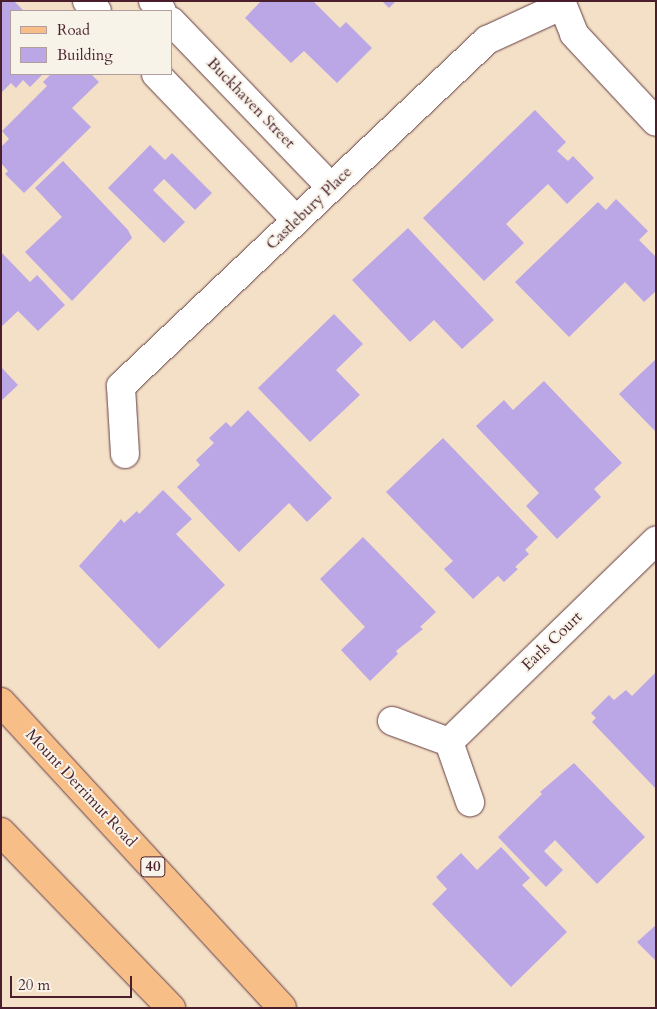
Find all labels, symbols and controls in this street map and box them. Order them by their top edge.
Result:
legend [10,10,172,75]
text: Road [57,20,90,40]
text: Building [57,45,113,65]
street label: Buckhaven Street [203,54,299,152]
street label: Castlebury Place [262,162,356,254]
street label: Earls Court [518,607,586,675]
street label: Mount Derrimut Road [21,725,141,851]
road number: 40 [139,854,167,880]
scale bar [12,966,135,998]
text: 20 m [18,975,50,995]

